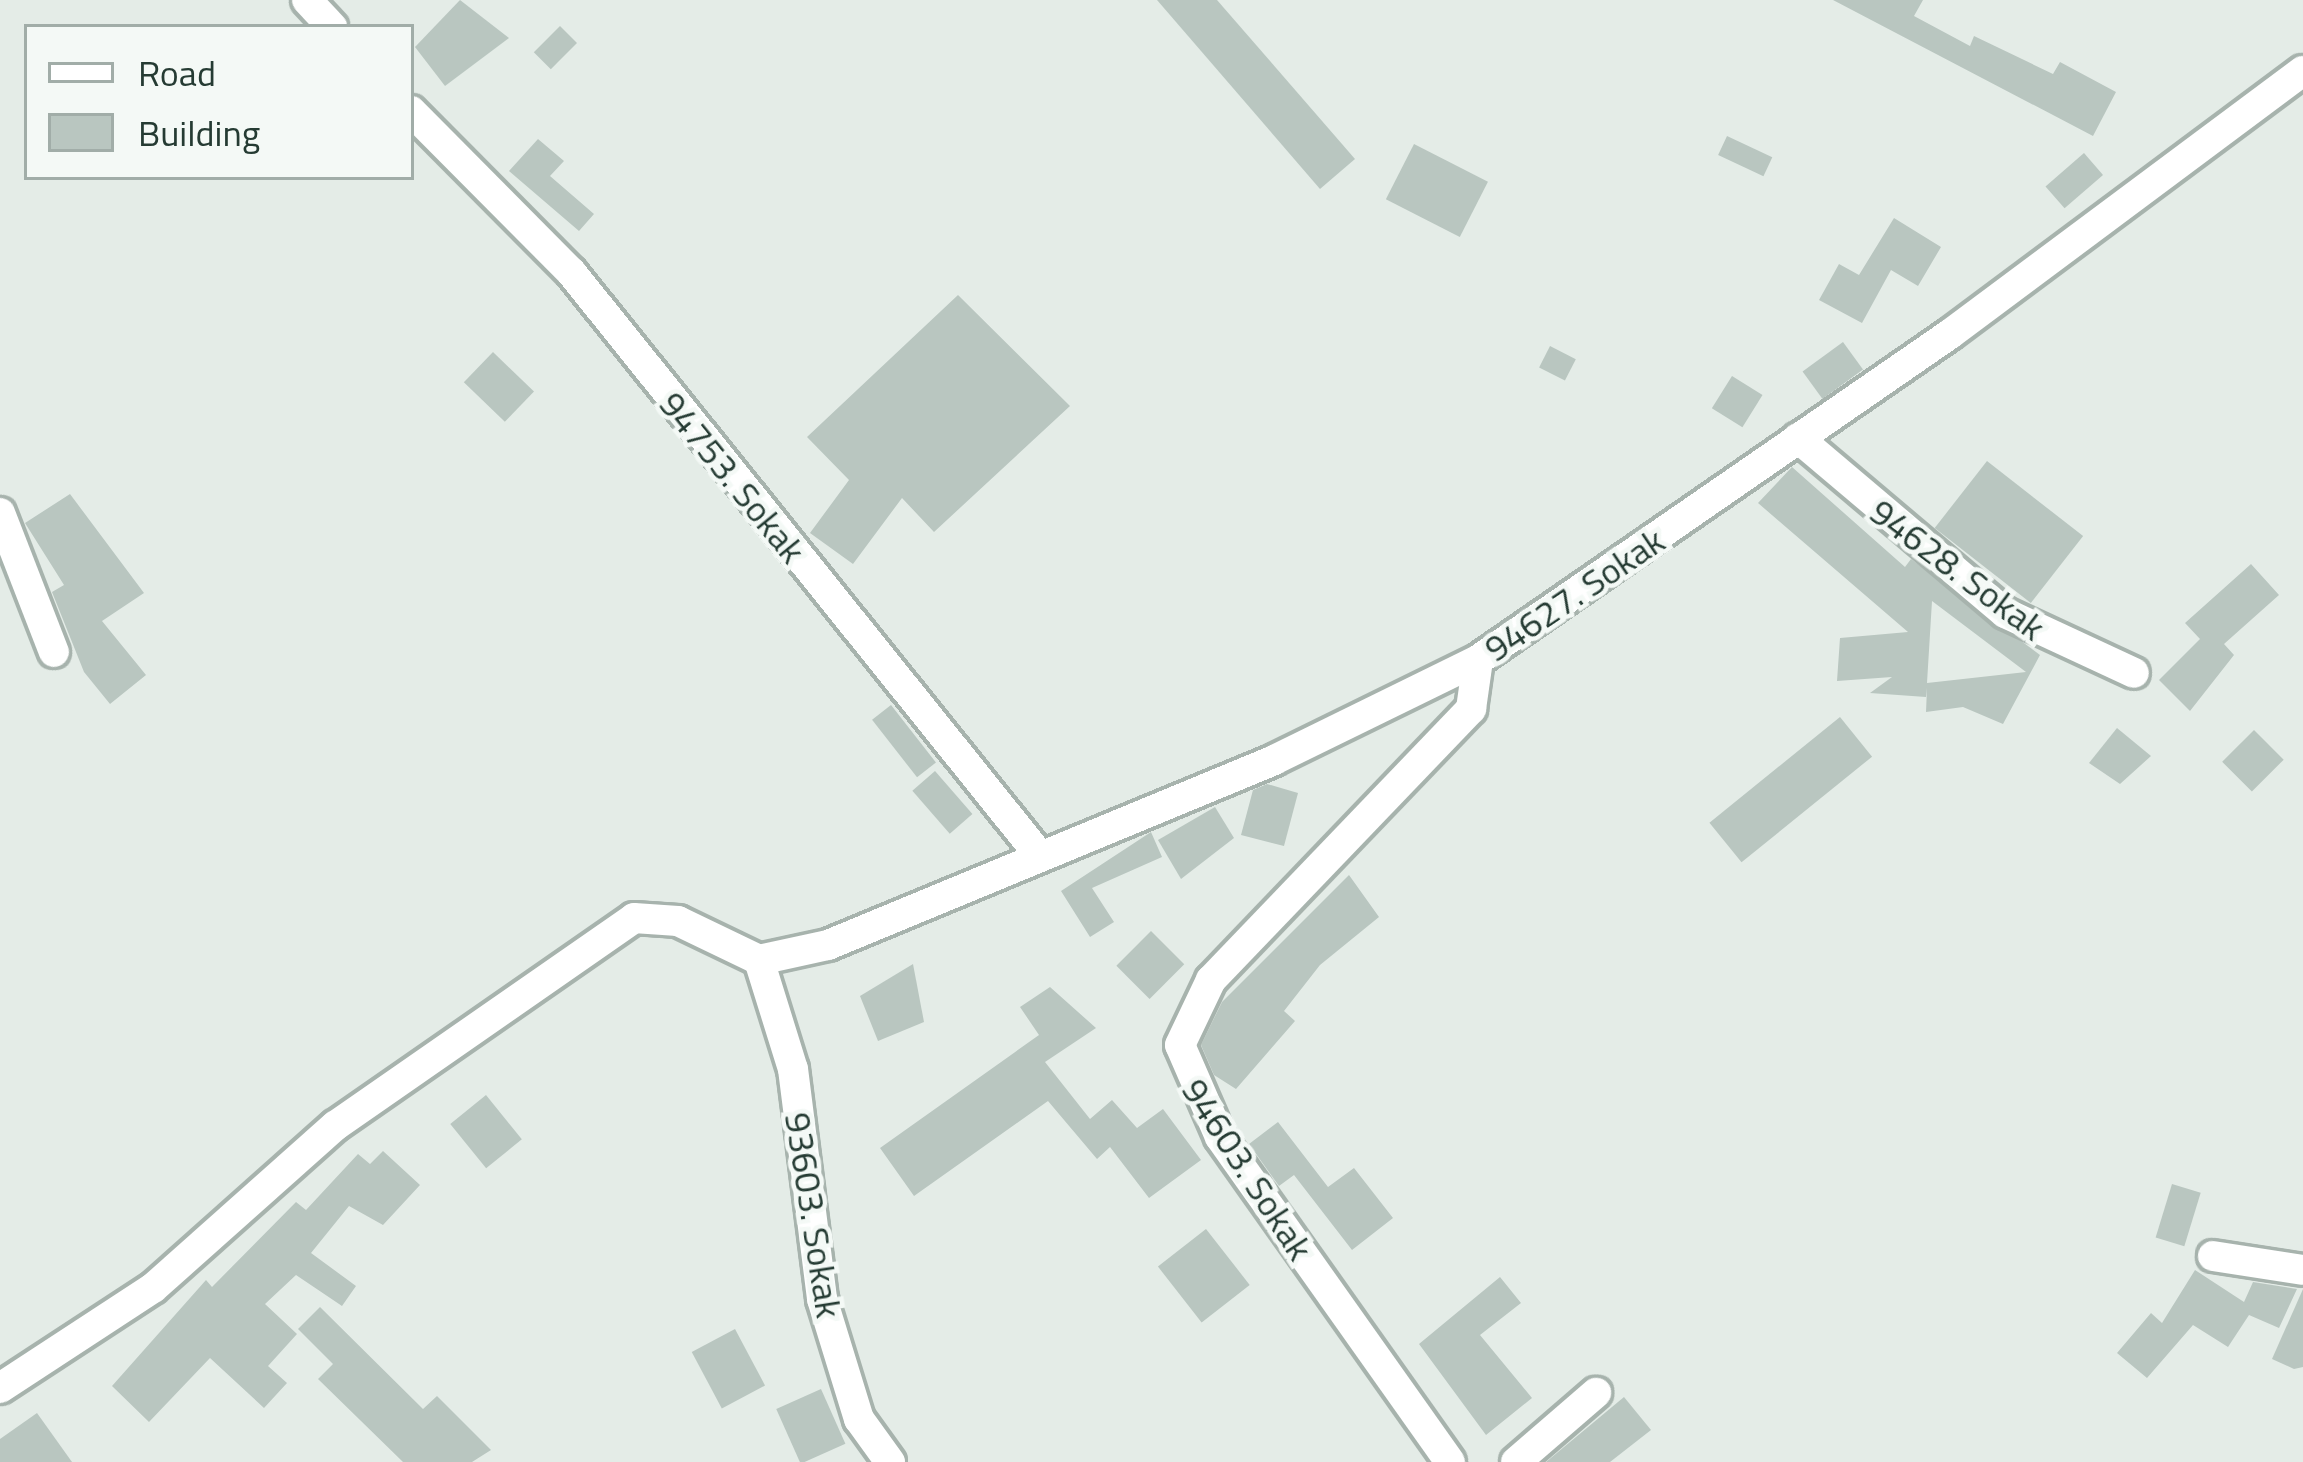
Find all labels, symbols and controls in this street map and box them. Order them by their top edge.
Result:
legend [24,24,414,180]
text: Road [138,45,216,100]
text: Building [138,105,260,160]
street label: 94753. Sokak [651,383,815,571]
street label: 94628. Sokak [1862,489,2054,649]
street label: 94627. Sokak [1476,518,1672,670]
street label: 94603. Sokak [1173,1070,1323,1268]
street label: 93603. Sokak [776,1109,852,1321]

